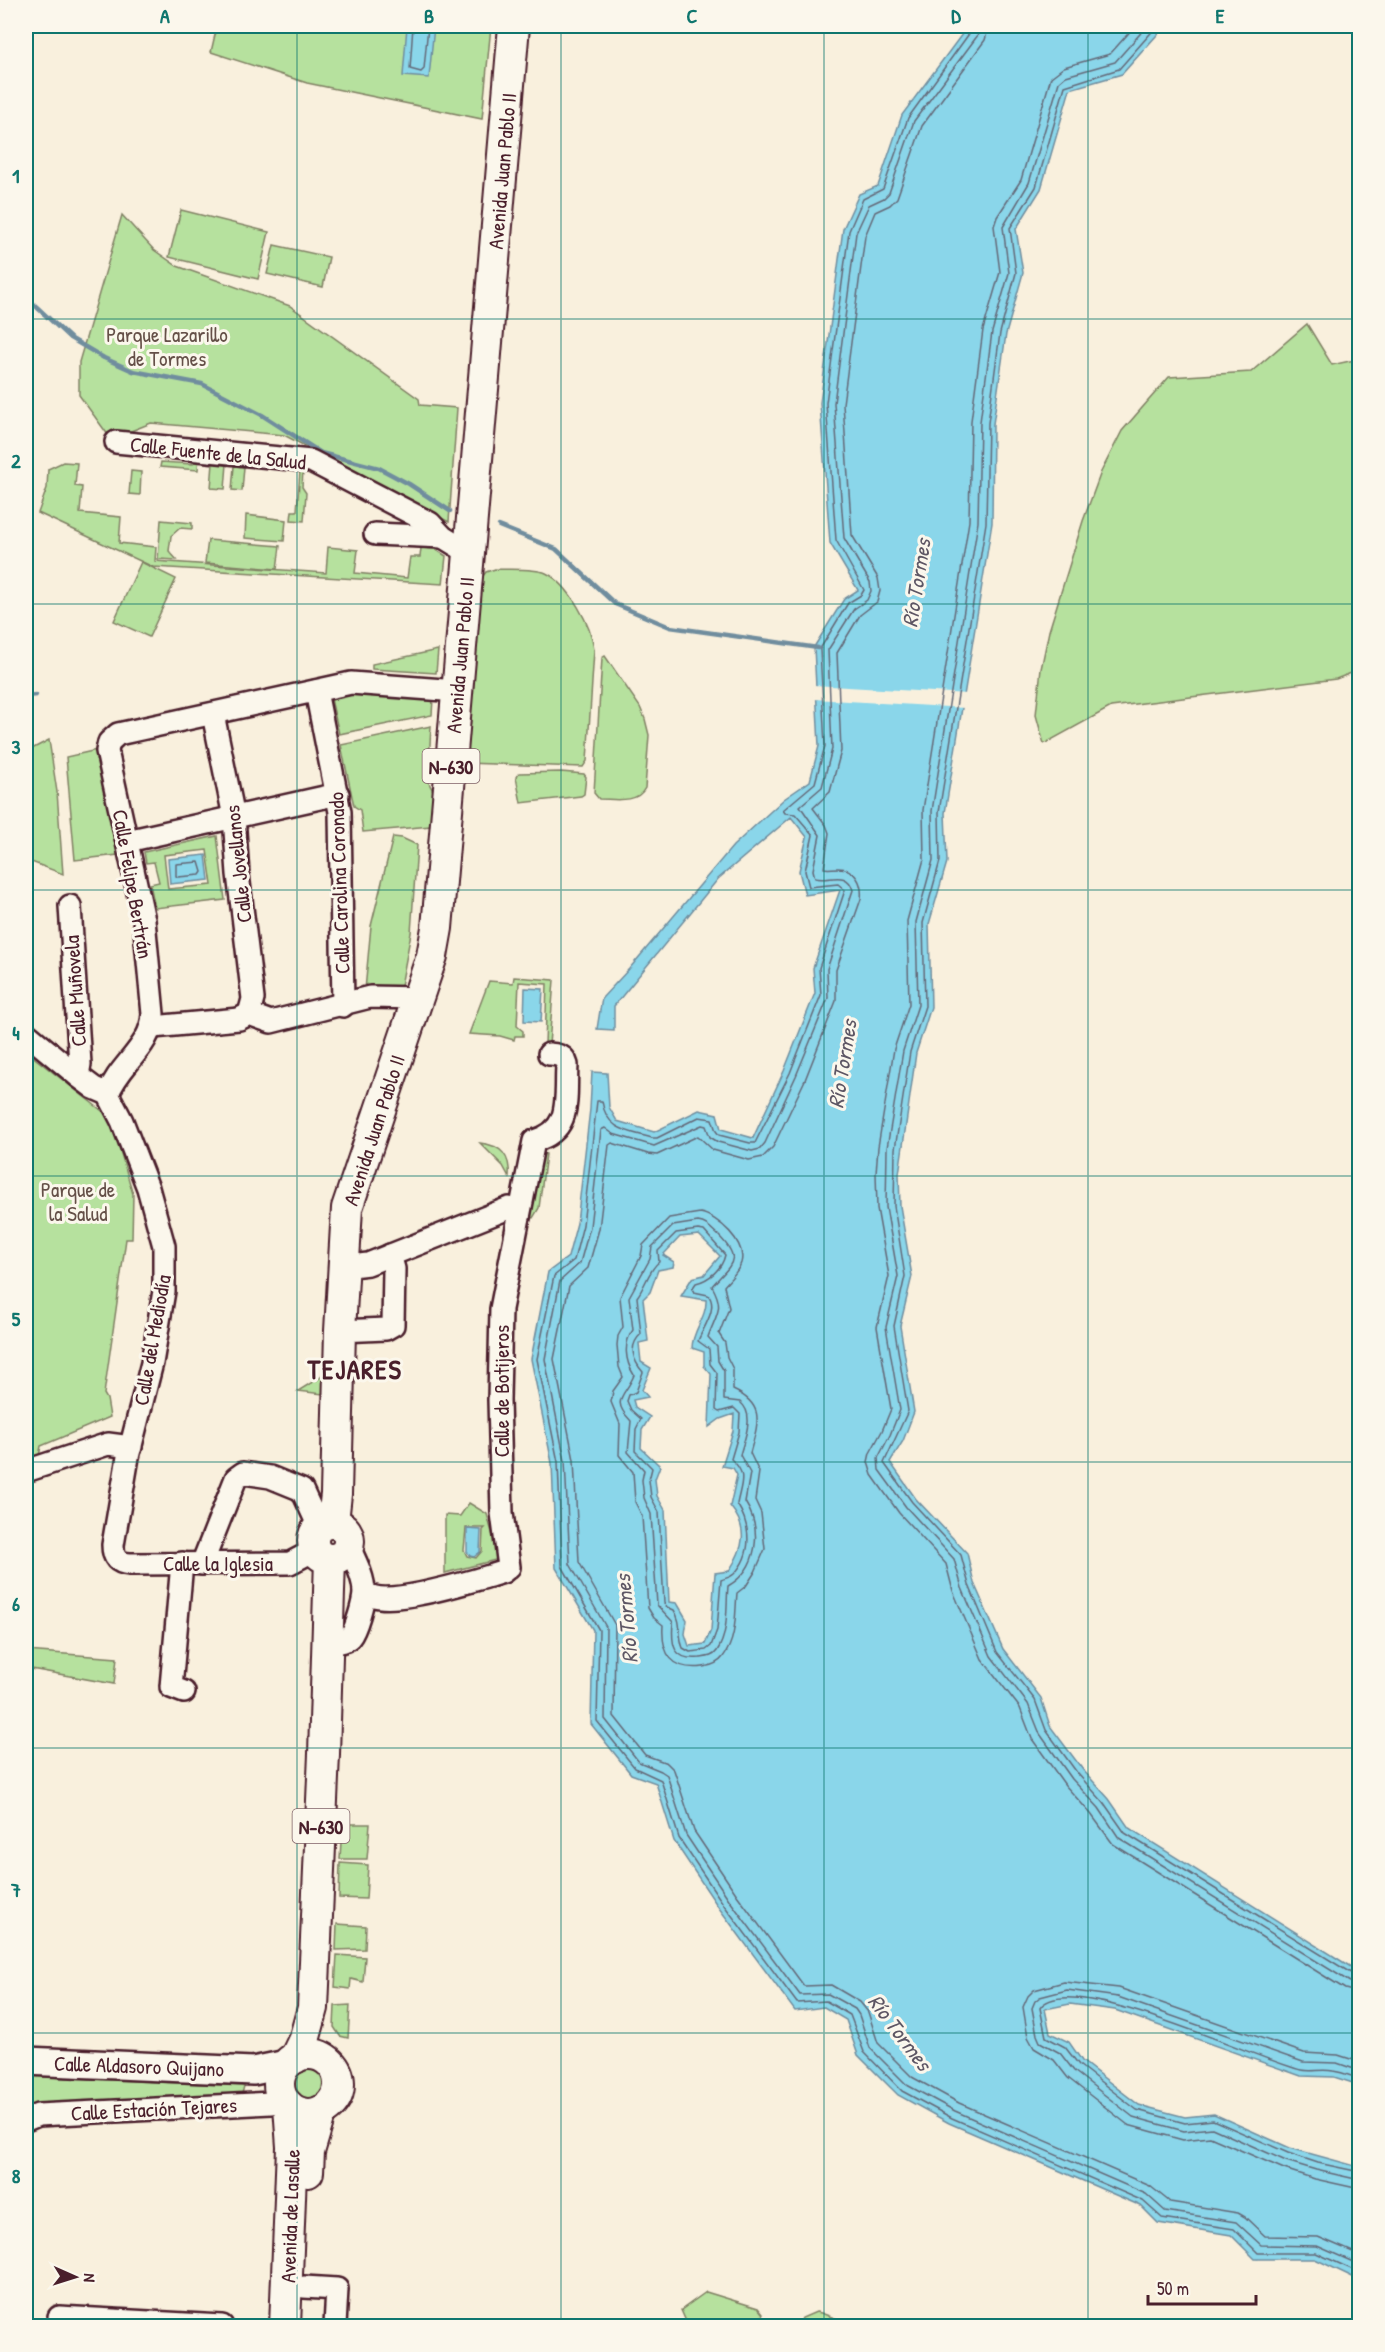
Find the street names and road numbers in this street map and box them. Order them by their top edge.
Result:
street label: Avenida Juan Pablo II [481,92,523,250]
street label: Calle Fuente de la Salud [129,429,307,477]
street label: Avenida Juan Pablo II [439,576,481,734]
road number: N-630 [422,749,480,783]
street label: Calle Carolina Coronado [321,792,357,974]
street label: Calle Jovellanos [217,804,259,924]
street label: Calle Felipe Bertrán [106,807,160,961]
street label: Calle Muñovela [57,934,93,1048]
street label: Avenida Juan Pablo II [336,1051,412,1209]
street label: Calle del Mediodía [126,1272,178,1408]
street label: Calle de Botijeros [487,1325,516,1457]
street label: Calle la Iglesia [163,1549,273,1578]
road number: N-630 [292,1809,350,1843]
street label: Calle Aldasoro Quijano [53,2049,225,2083]
street label: Calle Estación Tejares [70,2090,238,2128]
street label: Avenida de Lasalle [273,2149,307,2283]

